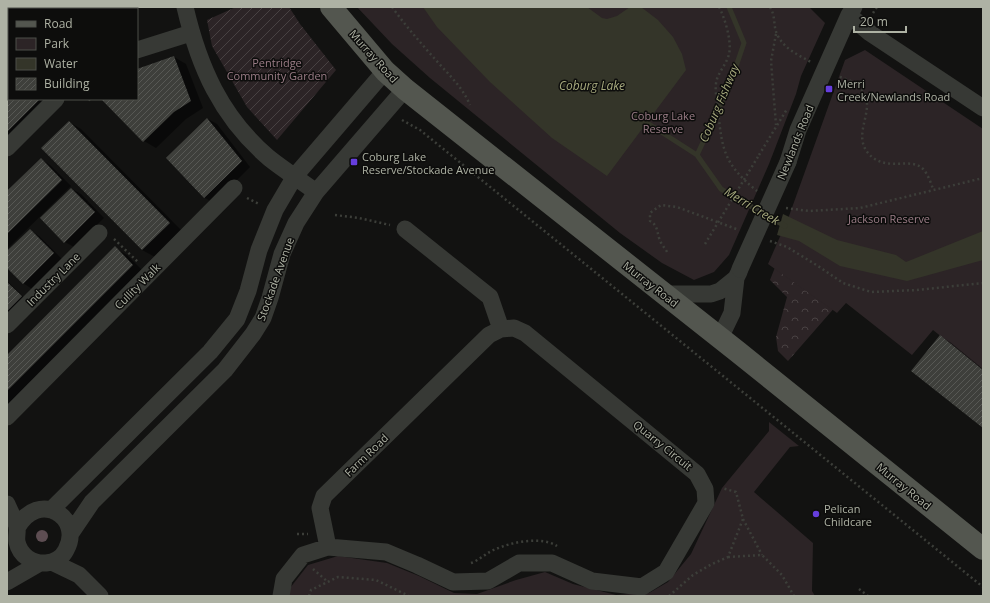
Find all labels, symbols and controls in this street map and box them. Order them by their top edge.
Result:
legend [8,8,138,100]
scale bar [854,8,906,34]
text: 20 m [860,13,888,30]
text: Road [44,15,73,32]
street label: Murray Road [346,26,402,86]
text: Park [44,35,70,52]
text: Water [44,55,78,72]
park label: Pentridge Community Garden [227,55,327,83]
water label: Coburg Fishway [695,60,744,145]
text: Building [44,75,90,92]
place label: Merri Creek/Newlands Road [837,76,950,104]
water label: Coburg Lake [559,77,625,94]
marker: Merri Creek/Newlands Road [824,84,834,94]
street label: Newlands Road [773,102,817,182]
park label: Coburg Lake Reserve [631,108,695,136]
place label: Coburg Lake Reserve/Stockade Avenue [362,149,494,177]
marker: Coburg Lake Reserve/Stockade Avenue [349,157,359,167]
water label: Merri Creek [721,183,784,230]
park label: Jackson Reserve [847,211,930,226]
street label: Stockade Avenue [253,235,297,323]
street label: Industry Lane [23,249,83,309]
street label: Murray Road [620,258,682,310]
street label: Cullity Walk [111,260,163,312]
street label: Quarry Circuit [630,417,696,473]
street label: Farm Road [341,430,391,480]
street label: Murray Road [873,459,935,513]
place label: Pelican Childcare [824,501,872,529]
marker: Pelican Childcare [811,509,821,519]

